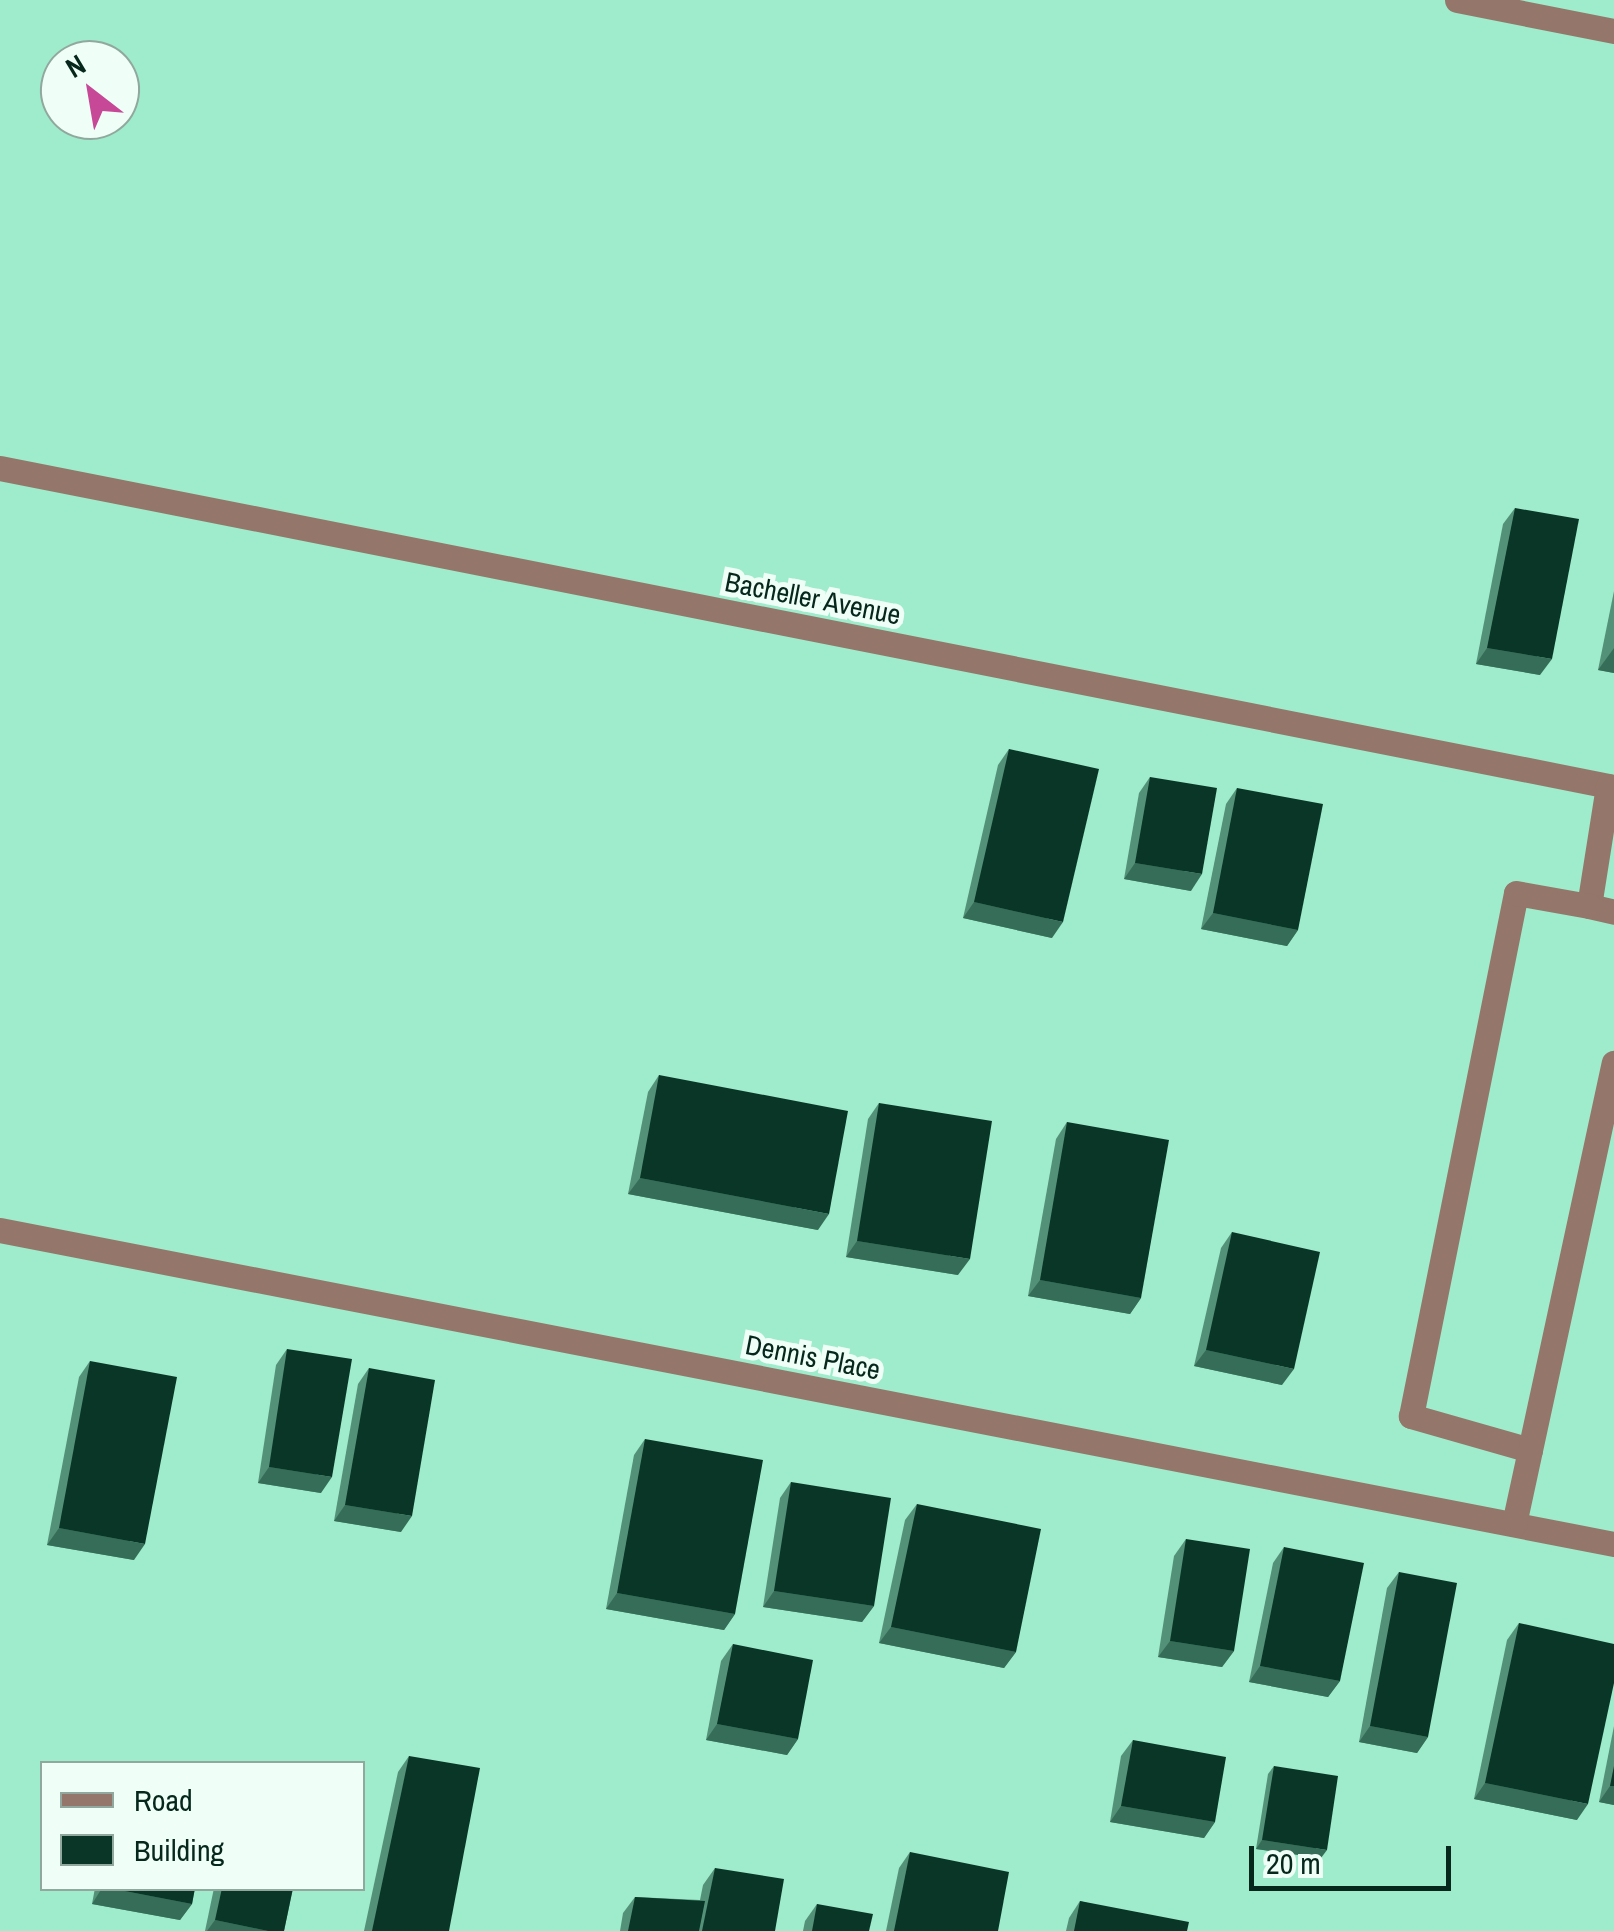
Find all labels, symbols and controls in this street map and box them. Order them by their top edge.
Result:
north arrow [40,40,140,140]
text: N [59,45,92,87]
street label: Bacheller Avenue [722,564,904,632]
street label: Dennis Place [743,1327,883,1387]
legend [40,1761,365,1891]
text: Road [134,1780,193,1820]
scale bar [1254,1826,1456,1888]
text: Building [134,1830,224,1870]
text: 20 m [1266,1843,1321,1883]

